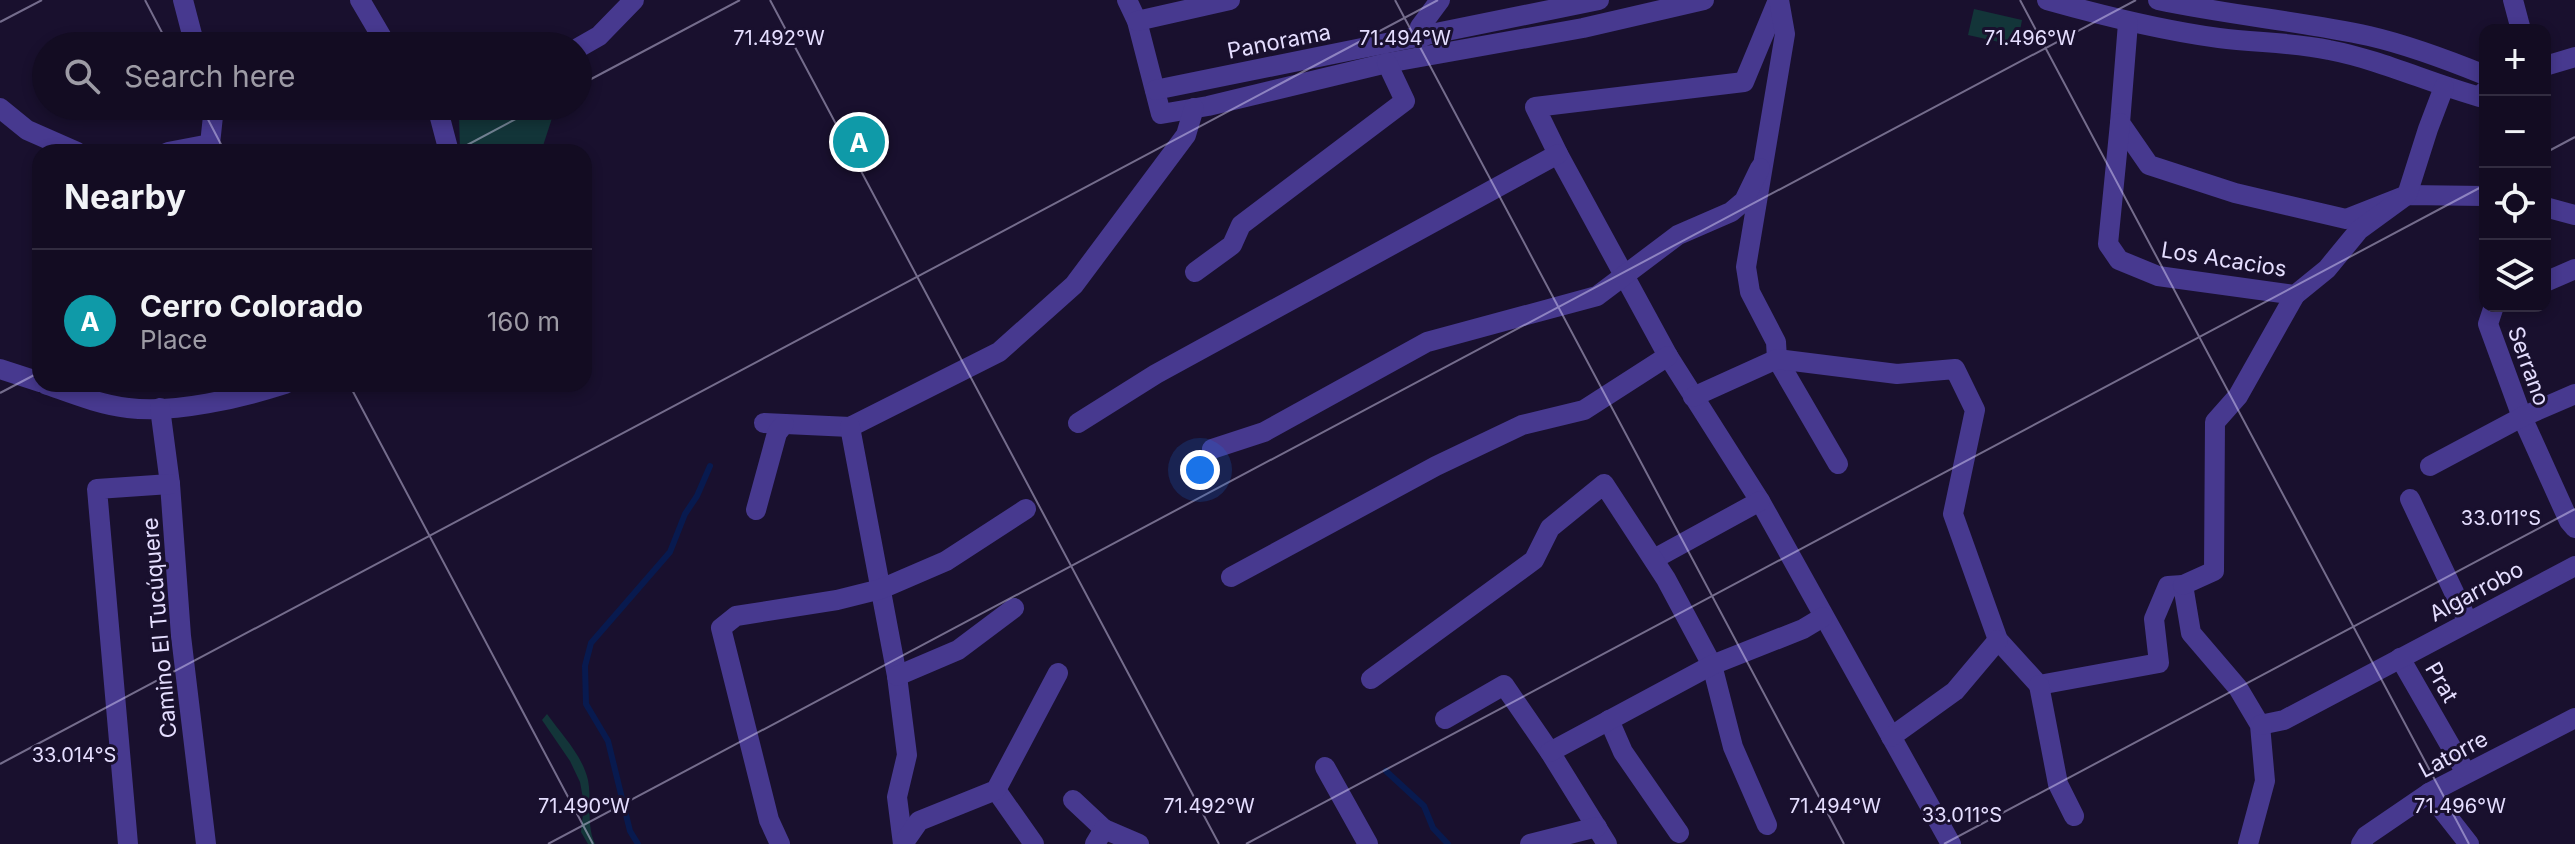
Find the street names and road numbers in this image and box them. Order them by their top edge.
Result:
street label: Panorama [1225,18,1333,64]
street label: Los Acacios [2160,236,2288,282]
street label: Serrano [2503,323,2555,409]
street label: Camino El Tucúquere [136,517,182,739]
street label: Algarrobo [2425,555,2527,627]
street label: Prat [2420,657,2464,707]
street label: Latorre [2414,725,2492,783]

